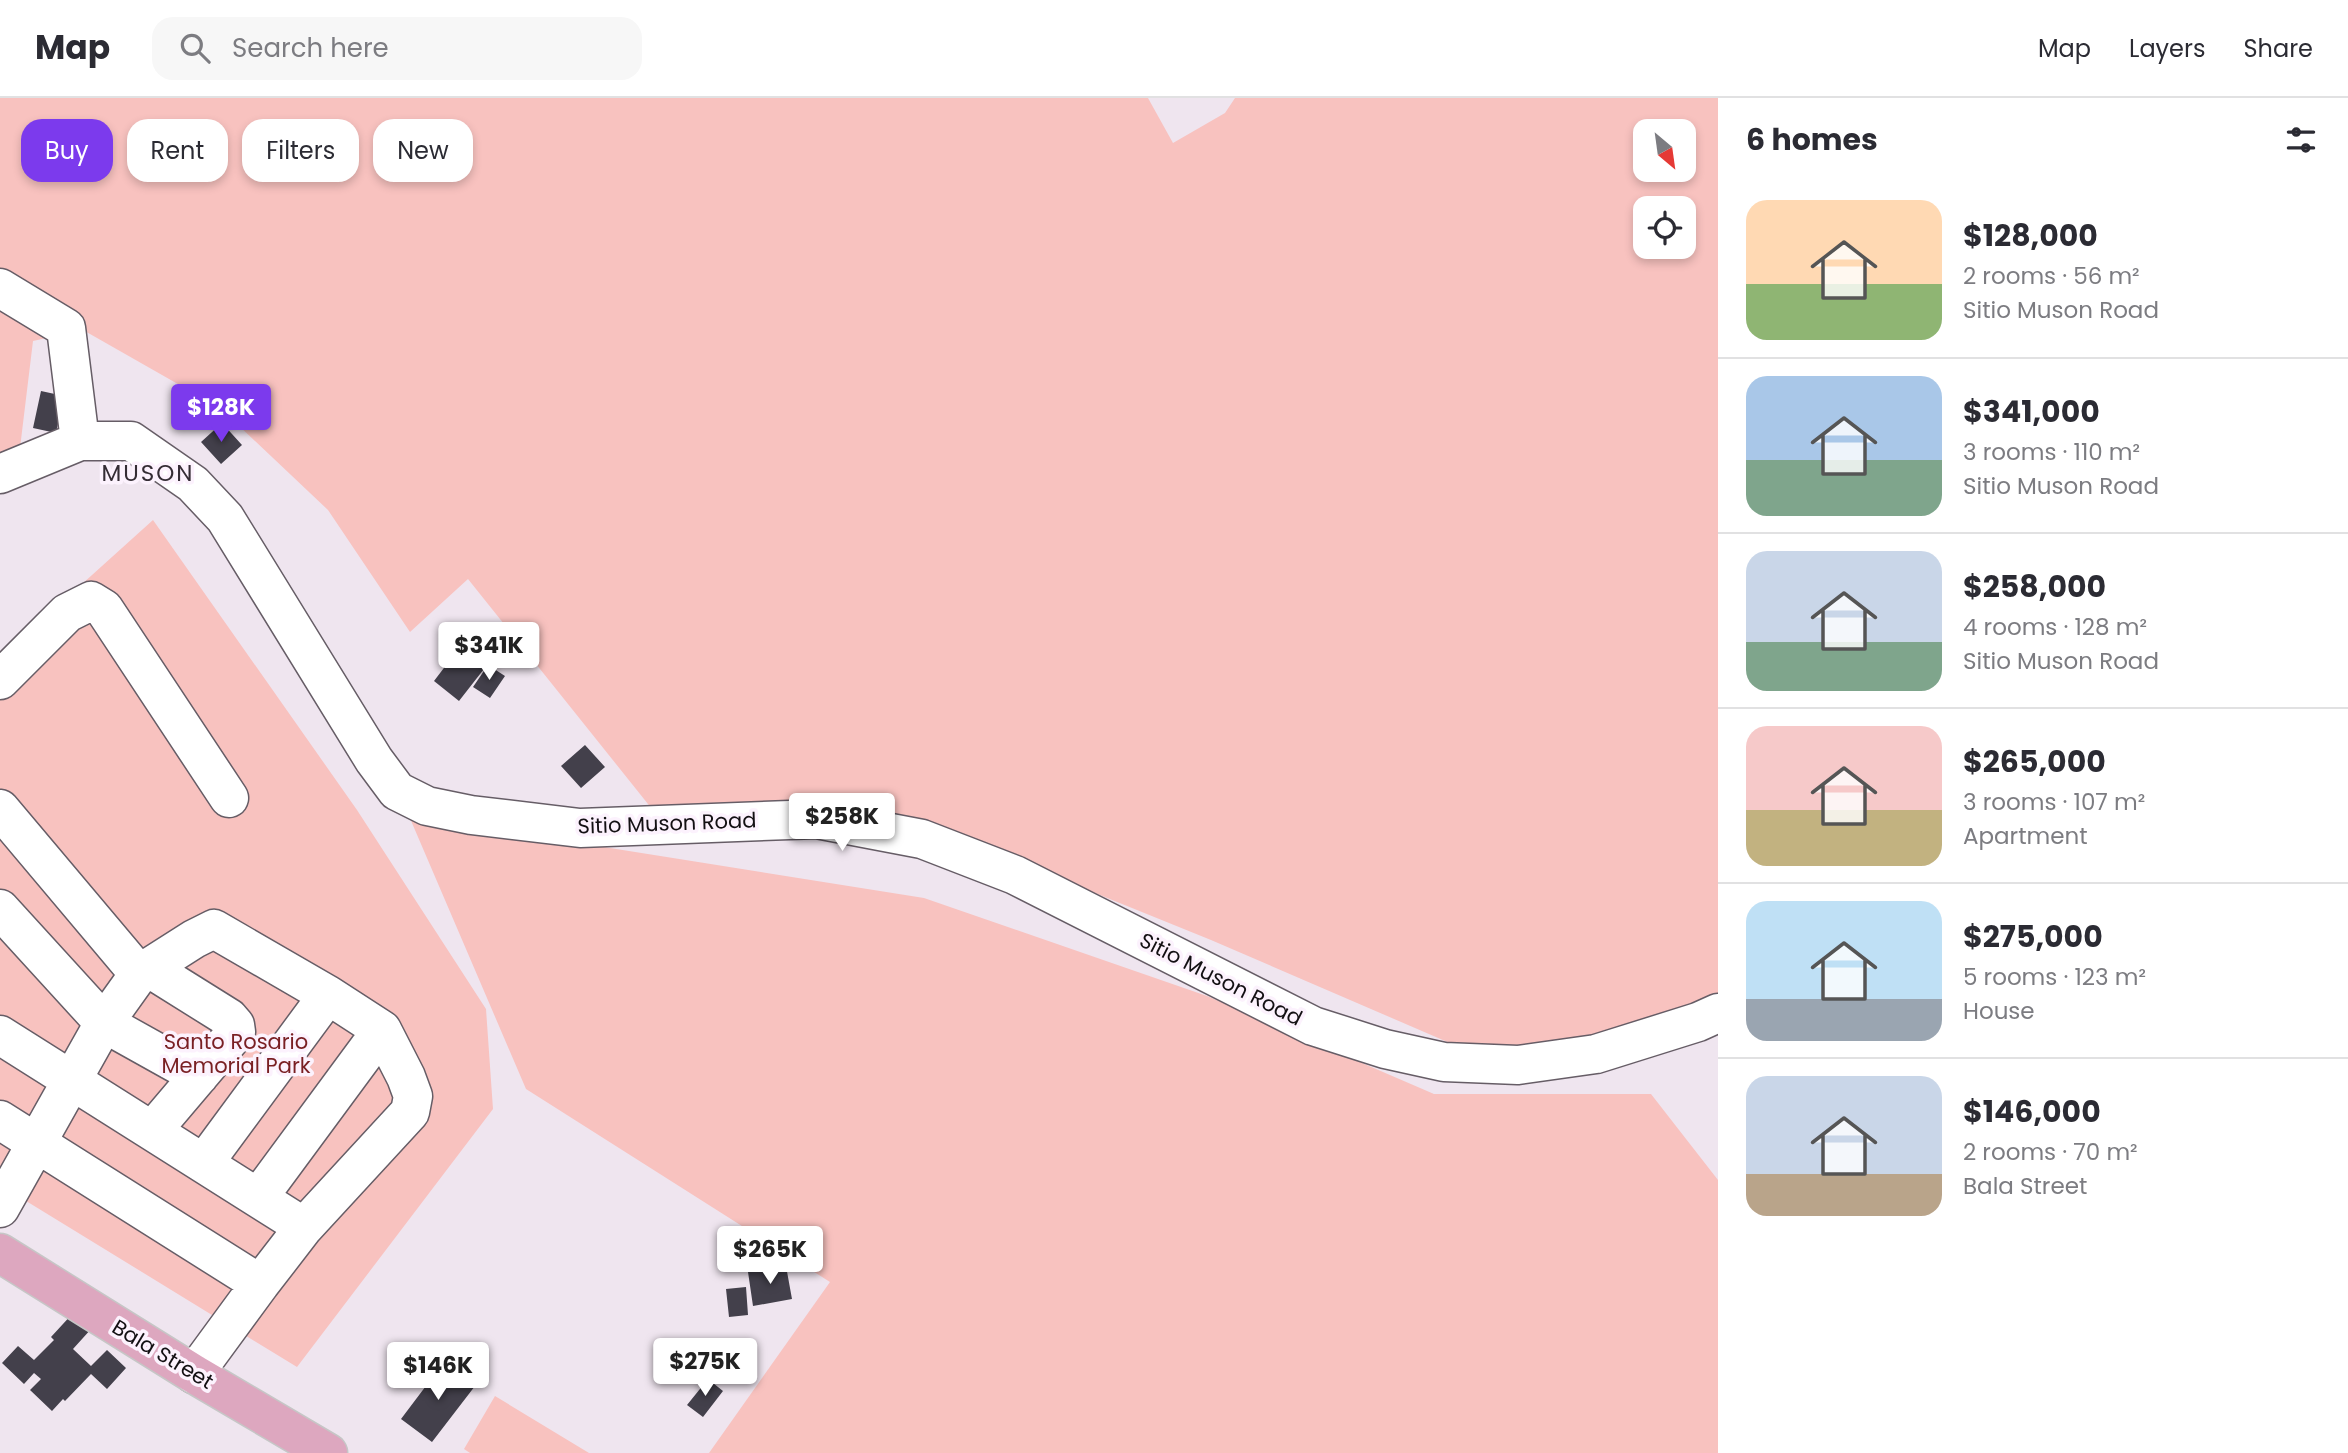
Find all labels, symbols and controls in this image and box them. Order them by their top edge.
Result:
search box [152,17,642,80]
text: Map [35,24,110,71]
icon: search [176,29,214,67]
text: Search here [232,30,389,66]
text: Map [2038,32,2091,65]
text: Layers [2129,32,2205,65]
text: Share [2243,32,2313,65]
text: 6 homes [1746,118,1878,161]
chip: Buy [21,119,113,182]
chip: Rent [127,119,228,182]
chip: Filters [242,119,359,182]
chip: New [373,119,473,182]
north arrow [1633,119,1696,182]
map controls [1633,119,1696,259]
icon: filters [2282,121,2320,159]
button: locate [1633,196,1696,259]
text: $128,000 [1963,214,2098,257]
icon: home [1802,228,1886,312]
text: 2 rooms · 56 m² [1963,260,2140,292]
text: Sitio Muson Road [1963,294,2159,326]
pin: $128K [172,384,270,444]
text: $341,000 [1963,390,2100,433]
text: $128K [187,391,255,423]
icon: home [1802,404,1886,488]
text: 3 rooms · 110 m² [1963,436,2140,468]
district label: MUSON [101,457,195,489]
text: Sitio Muson Road [1963,470,2159,502]
text: $258,000 [1963,565,2106,608]
icon: home [1802,579,1886,663]
text: 4 rooms · 128 m² [1963,611,2147,643]
pin: $341K [440,622,538,682]
text: $341K [454,629,524,661]
text: Sitio Muson Road [1963,645,2159,677]
text: $265,000 [1963,740,2106,783]
icon: home [1802,754,1886,838]
text: 3 rooms · 107 m² [1963,786,2145,818]
pin: $258K [793,794,891,853]
text: $258K [805,800,879,832]
street label: Sitio Muson Road [577,805,757,841]
text: Apartment [1963,820,2088,852]
text: $275,000 [1963,915,2103,958]
street label: Sitio Muson Road [1135,925,1307,1033]
icon: home [1802,929,1886,1013]
text: 5 rooms · 123 m² [1963,961,2146,993]
text: House [1963,995,2035,1027]
park label: Santo Rosario Memorial Park [161,1027,311,1080]
text: $146,000 [1963,1090,2101,1133]
icon: home [1802,1104,1886,1188]
text: 2 rooms · 70 m² [1963,1136,2138,1168]
text: Bala Street [1963,1170,2087,1202]
pin: $265K [721,1226,819,1286]
text: $265K [733,1233,807,1265]
street label: Bala Street [107,1312,219,1396]
pin: $275K [656,1338,754,1398]
pin: $146K [389,1342,487,1402]
text: $275K [669,1345,741,1377]
text: $146K [403,1349,473,1381]

